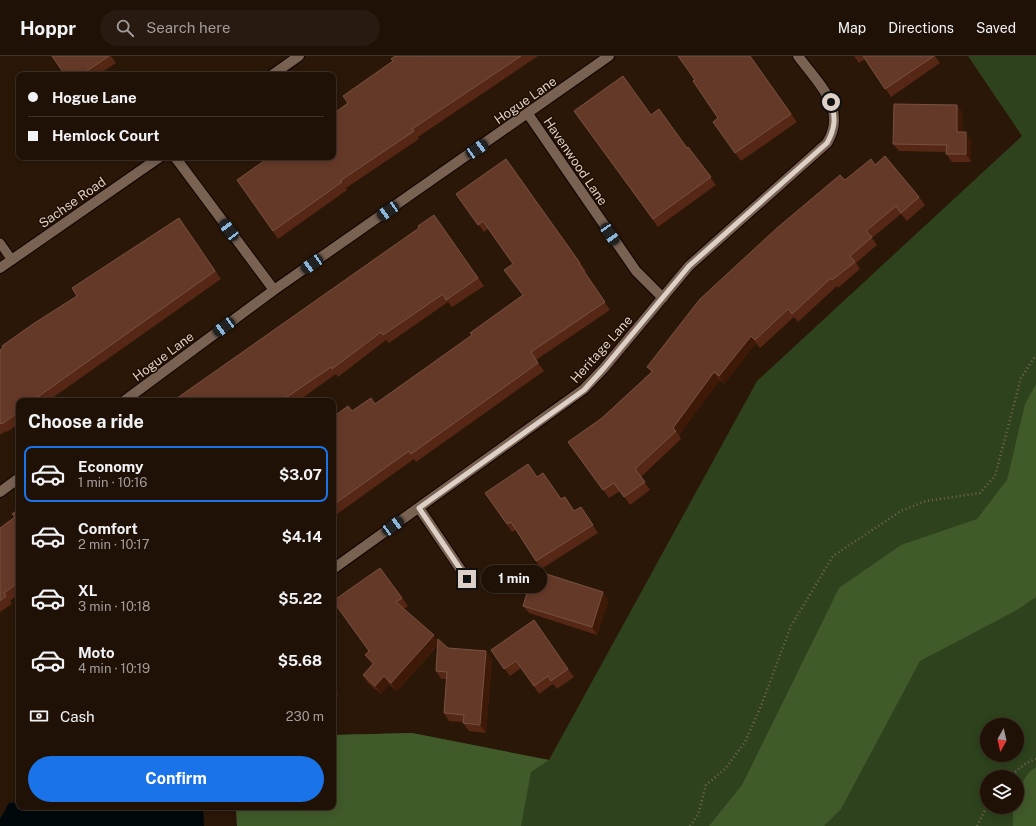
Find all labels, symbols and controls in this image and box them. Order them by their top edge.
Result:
search box [100,10,380,46]
text: Hoppr [20,17,76,39]
icon: search [114,17,136,39]
text: Search here [146,19,230,36]
text: Map [838,20,866,36]
text: Directions [888,20,954,36]
text: Saved [976,20,1016,36]
street label: Hogue Lane [491,73,559,127]
text: Hogue Lane [52,89,137,106]
route start [822,93,840,111]
street label: Havenwood Lane [541,114,611,208]
text: Hemlock Court [52,127,159,144]
car [464,137,490,161]
street label: Sachse Road [36,174,109,231]
car [375,199,401,223]
car [217,217,241,243]
car [598,221,622,247]
car [299,252,325,276]
street label: Heritage Lane [567,313,636,386]
car [211,315,237,339]
street label: Hogue Lane [130,329,197,384]
text: Choose a ride [28,411,144,432]
icon: car [30,456,66,492]
text: Economy [78,458,143,475]
text: $3.07 [279,466,322,483]
text: 1 min · 10:16 [78,475,147,490]
car [380,514,406,538]
icon: car [30,518,66,554]
text: Comfort [78,520,138,537]
text: $4.14 [282,528,322,545]
text: 2 min · 10:17 [78,537,149,552]
callout: 1 min [481,565,547,593]
route end [458,570,476,588]
text: 1 min [498,571,530,586]
icon: car [30,580,66,616]
text: XL [78,582,97,599]
text: $5.22 [278,590,322,607]
text: 3 min · 10:18 [78,599,151,614]
icon: car [30,642,66,678]
text: Moto [78,644,115,661]
text: $5.68 [278,652,322,669]
text: 4 min · 10:19 [78,661,150,676]
icon: cash [28,705,50,727]
text: Cash [60,708,95,725]
text: 230 m [286,709,324,724]
north arrow [980,718,1024,762]
map controls [980,718,1024,814]
button: Confirm [28,756,324,802]
button: layers [980,770,1024,814]

